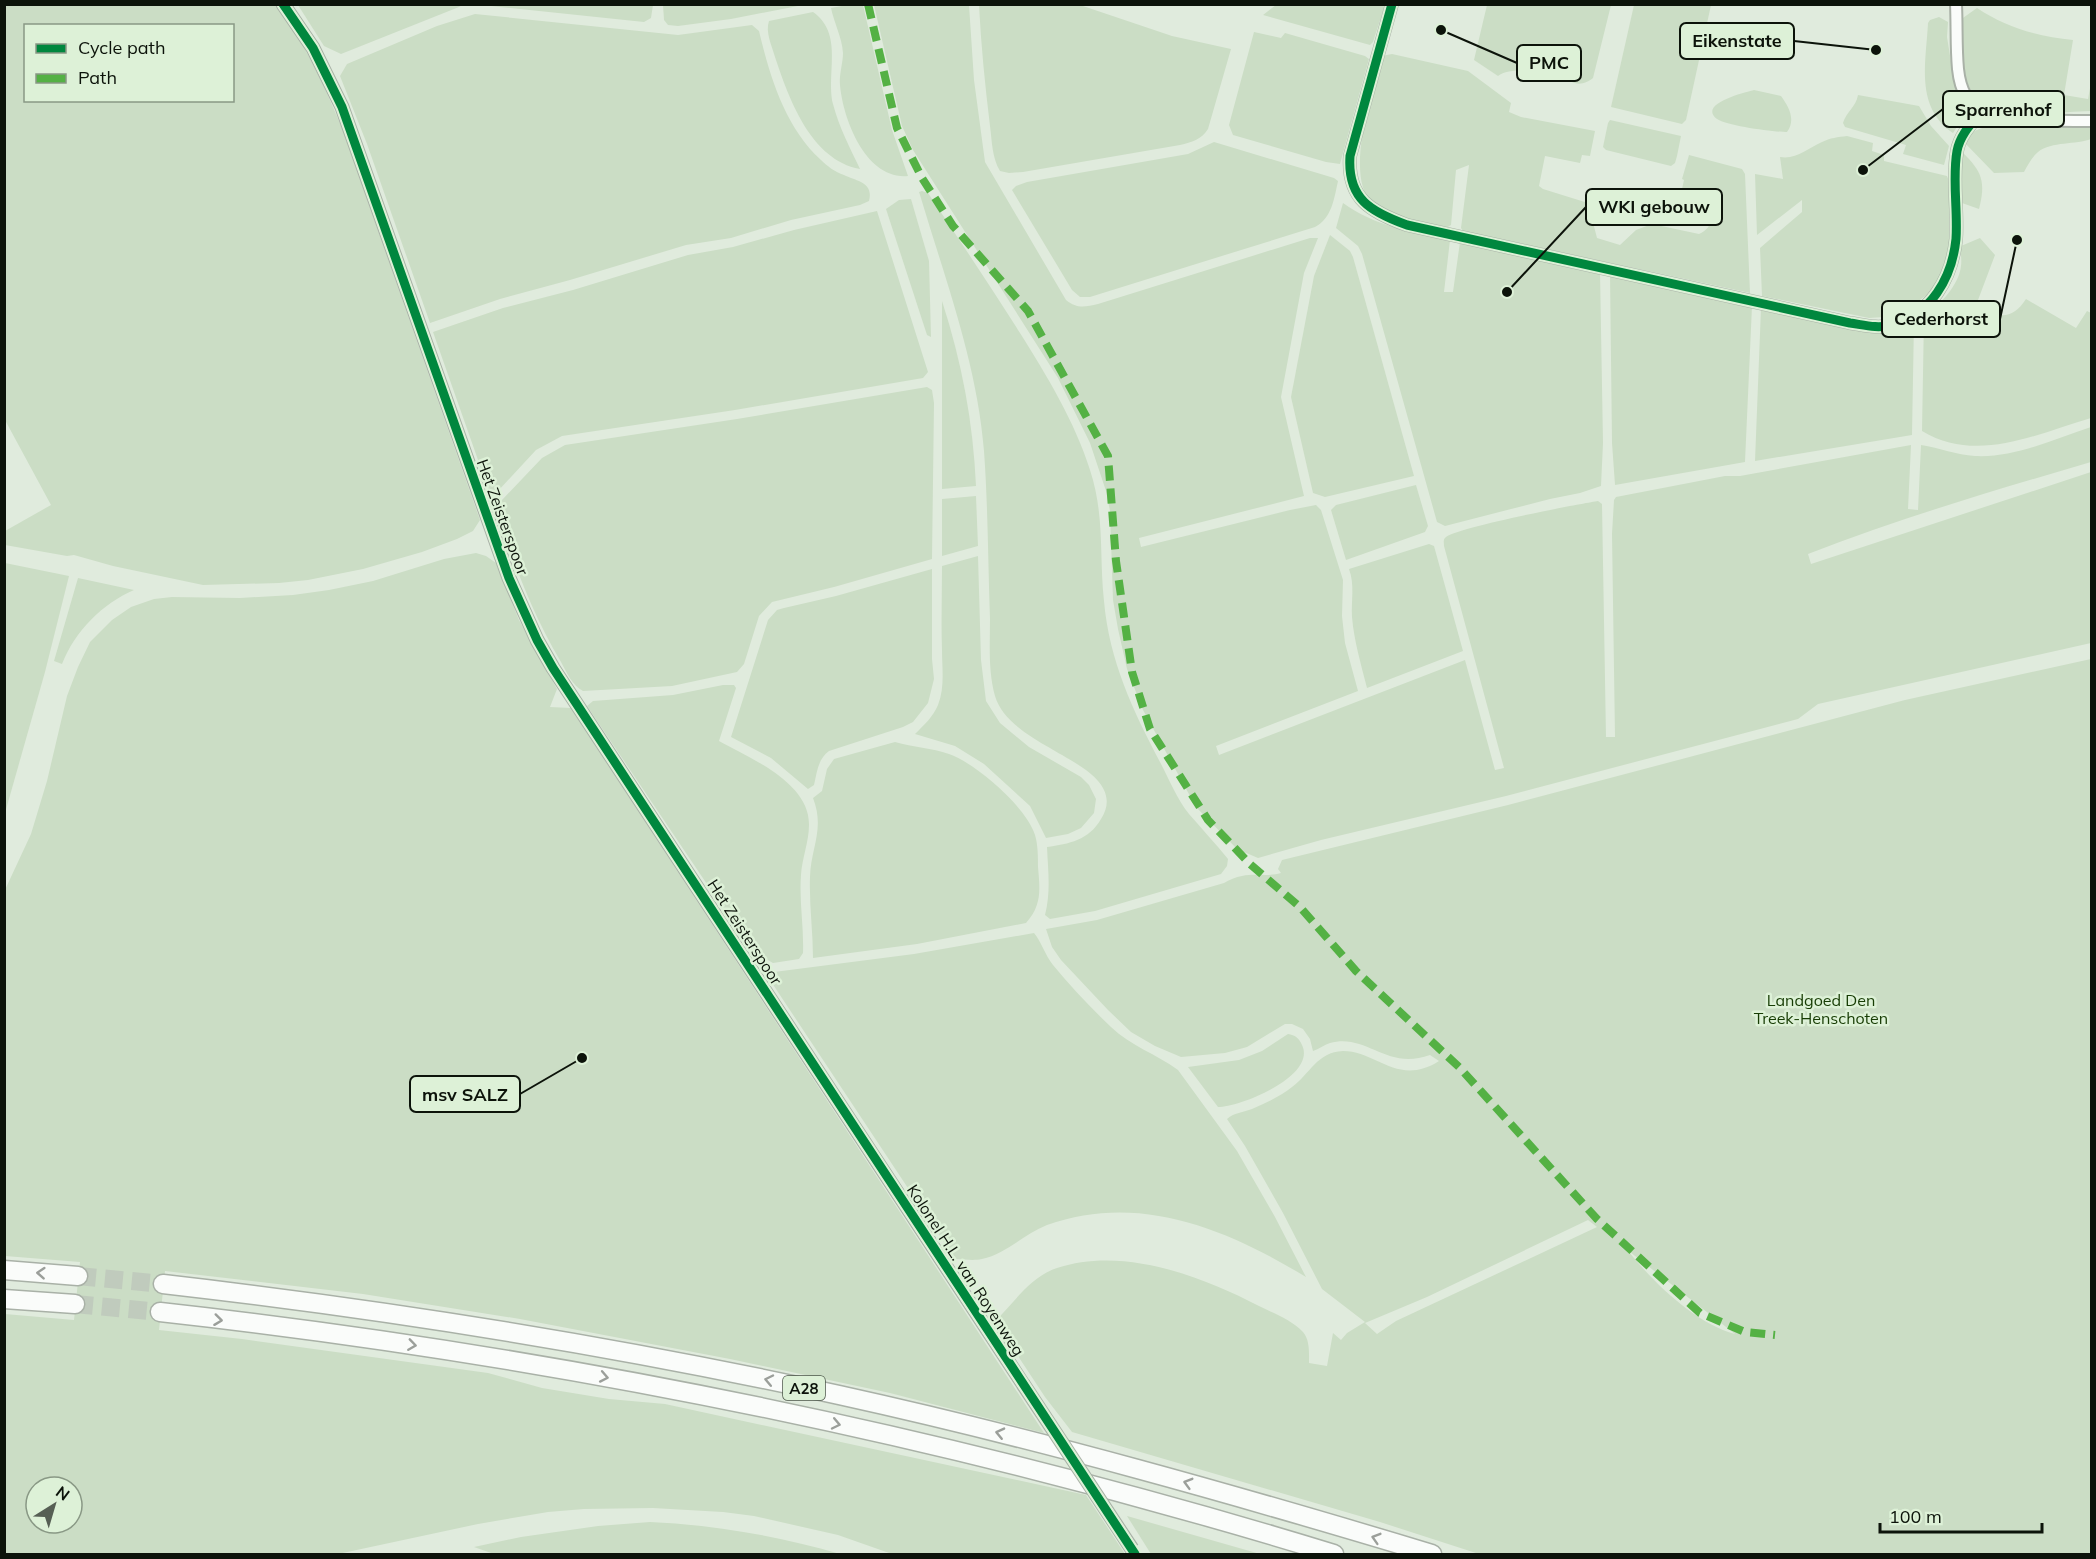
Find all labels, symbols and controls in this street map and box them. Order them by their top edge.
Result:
callout: Eikenstate [1680,23,1794,59]
legend [24,24,234,102]
text: Eikenstate [1692,29,1782,52]
text: Cycle path [78,36,165,59]
callout: PMC [1517,45,1581,81]
text: PMC [1529,51,1569,74]
text: Path [78,66,117,89]
callout: Sparrenhof [1943,91,2064,127]
text: Sparrenhof [1955,98,2052,121]
callout: WKI gebouw [1586,189,1722,225]
text: WKI gebouw [1598,195,1710,218]
callout: Cederhorst [1882,301,2000,337]
text: Cederhorst [1894,307,1988,330]
street label: Het Zeisterspoor [473,456,533,578]
street label: Het Zeisterspoor [703,875,787,989]
park label: Landgoed Den Treek-Henschoten [1754,990,1888,1028]
callout: msv SALZ [410,1076,520,1112]
text: msv SALZ [422,1083,508,1106]
street label: Kolonel H.L. van Royenweg [903,1180,1029,1360]
one-way arrow [37,1267,46,1280]
one-way arrow [214,1313,223,1325]
one-way arrow [407,1339,416,1351]
one-way arrow [599,1370,609,1383]
one-way arrow [764,1375,774,1388]
road number: A28 [783,1376,825,1400]
one-way arrow [831,1417,841,1430]
one-way arrow [995,1427,1005,1440]
north arrow [24,1475,84,1535]
one-way arrow [1183,1478,1194,1490]
text: N [52,1481,74,1505]
scale bar [1880,1496,2042,1534]
text: 100 m [1889,1505,1942,1528]
one-way arrow [1371,1533,1381,1545]

